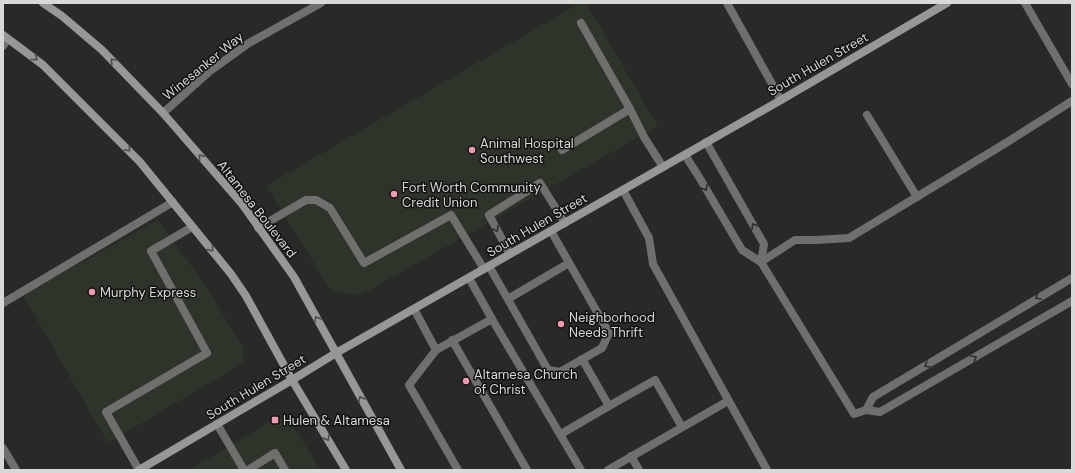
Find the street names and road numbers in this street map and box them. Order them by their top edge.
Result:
street label: Winesanker Way [159,28,247,104]
street label: South Hulen Street [765,28,871,100]
street label: Altamesa Boulevard [214,157,300,261]
street label: South Hulen Street [484,189,590,261]
street label: South Hulen Street [203,351,309,423]

